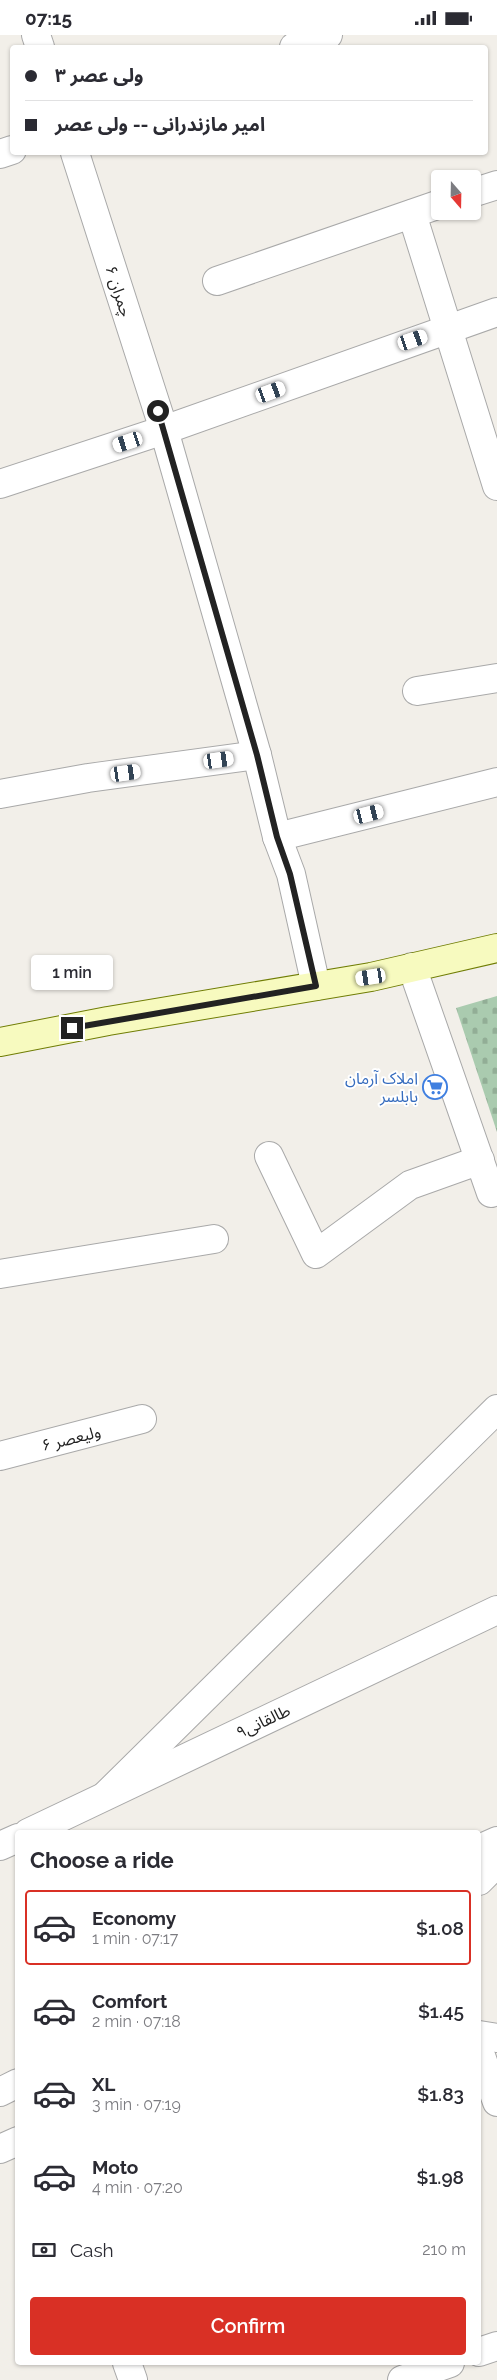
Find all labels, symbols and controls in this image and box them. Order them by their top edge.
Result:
text: 07:15 [25,7,72,29]
text: ولی عصر ۳ [55,64,144,86]
text: امیر مازندرانی -- ولی عصر [55,113,265,135]
north arrow [431,170,481,220]
map controls [431,170,481,220]
street label: چمران ۶ [100,263,136,319]
car [396,328,429,352]
car [254,380,287,404]
route start [147,400,169,422]
car [111,430,144,454]
car [203,750,234,770]
car [110,763,141,783]
car [352,803,385,825]
callout: 1 min [31,955,113,991]
text: 1 min [52,963,92,982]
car [355,967,386,987]
route end [61,1017,83,1039]
place label: املاک آرمان بابلسر [345,1069,418,1106]
supermarket icon: املاک آرمان بابلسر [422,1074,448,1100]
street label: ولیعصر ۶ [40,1422,103,1455]
street label: طالقانی۹ [233,1701,293,1742]
text: Choose a ride [30,1847,174,1873]
icon: car [32,1905,77,1950]
text: Economy [92,1907,176,1929]
text: $1.08 [416,1917,464,1939]
text: 1 min · 07:17 [92,1929,178,1948]
icon: car [32,1988,77,2033]
text: Comfort [92,1990,167,2012]
text: $1.45 [418,2000,464,2022]
text: 2 min · 07:18 [92,2012,181,2031]
icon: car [32,2071,77,2116]
text: XL [92,2073,115,2095]
text: $1.83 [417,2083,464,2105]
text: 3 min · 07:19 [92,2095,181,2114]
icon: car [32,2154,77,2199]
text: Moto [92,2156,138,2178]
text: $1.98 [416,2166,464,2188]
text: 4 min · 07:20 [92,2178,183,2197]
icon: cash [30,2236,58,2264]
text: Cash [70,2239,114,2261]
text: 210 m [422,2240,466,2259]
button: Confirm [30,2297,466,2355]

